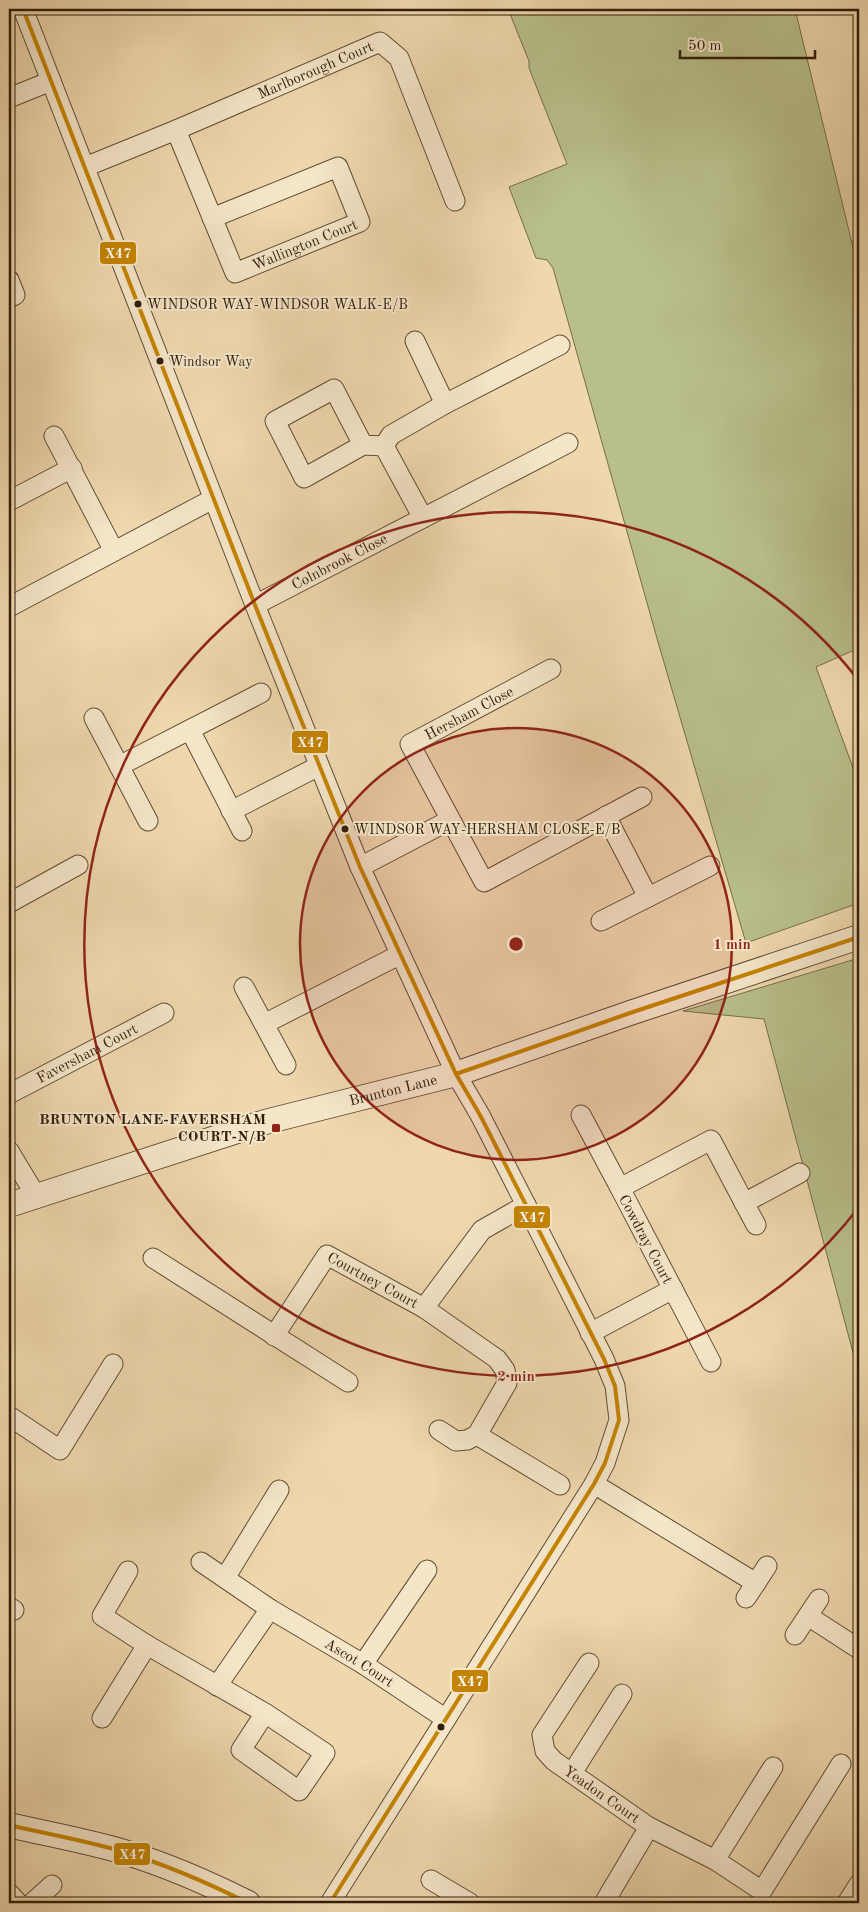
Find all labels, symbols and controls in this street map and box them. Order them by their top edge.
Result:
scale bar [680,28,816,60]
text: 50 m [688,39,722,54]
street label: Marlborough Court [256,40,376,103]
street label: Wallington Court [250,218,360,274]
line badge: X47 [99,241,137,265]
text: X47 [105,247,131,261]
place label: WINDSOR WAY-WINDSOR WALK-E/B [147,298,408,312]
marker: WINDSOR WAY-WINDSOR WALK-E/B [133,299,143,309]
place label: Windsor Way [169,355,253,369]
marker: Windsor Way [155,356,165,366]
street label: Colnbrook Close [290,532,390,594]
street label: Hersham Close [423,685,517,744]
line badge: X47 [291,730,329,754]
text: X47 [297,736,323,750]
place label: WINDSOR WAY-HERSHAM CLOSE-E/B [354,823,620,837]
marker: WINDSOR WAY-HERSHAM CLOSE-E/B [340,824,350,834]
centre of rings [507,935,525,953]
text: 1 min [713,938,751,953]
street label: Faversham Court [35,1022,141,1087]
street label: Brunton Lane [348,1073,439,1110]
place label: BRUNTON LANE-FAVERSHAM COURT-N/B [39,1113,266,1145]
marker: BRUNTON LANE-FAVERSHAM COURT-N/B [270,1122,282,1134]
street label: Cowdray Court [615,1193,674,1287]
line badge: X47 [513,1205,551,1229]
text: X47 [519,1211,545,1225]
street label: Courtney Court [324,1251,420,1312]
text: 2 min [497,1370,535,1385]
street label: Ascot Court [321,1637,396,1691]
line badge: X47 [451,1669,489,1693]
text: X47 [457,1675,483,1689]
unlabelled marker [436,1722,446,1732]
street label: Yeadon Court [560,1764,642,1827]
line badge: X47 [113,1842,151,1866]
text: X47 [119,1848,145,1862]

